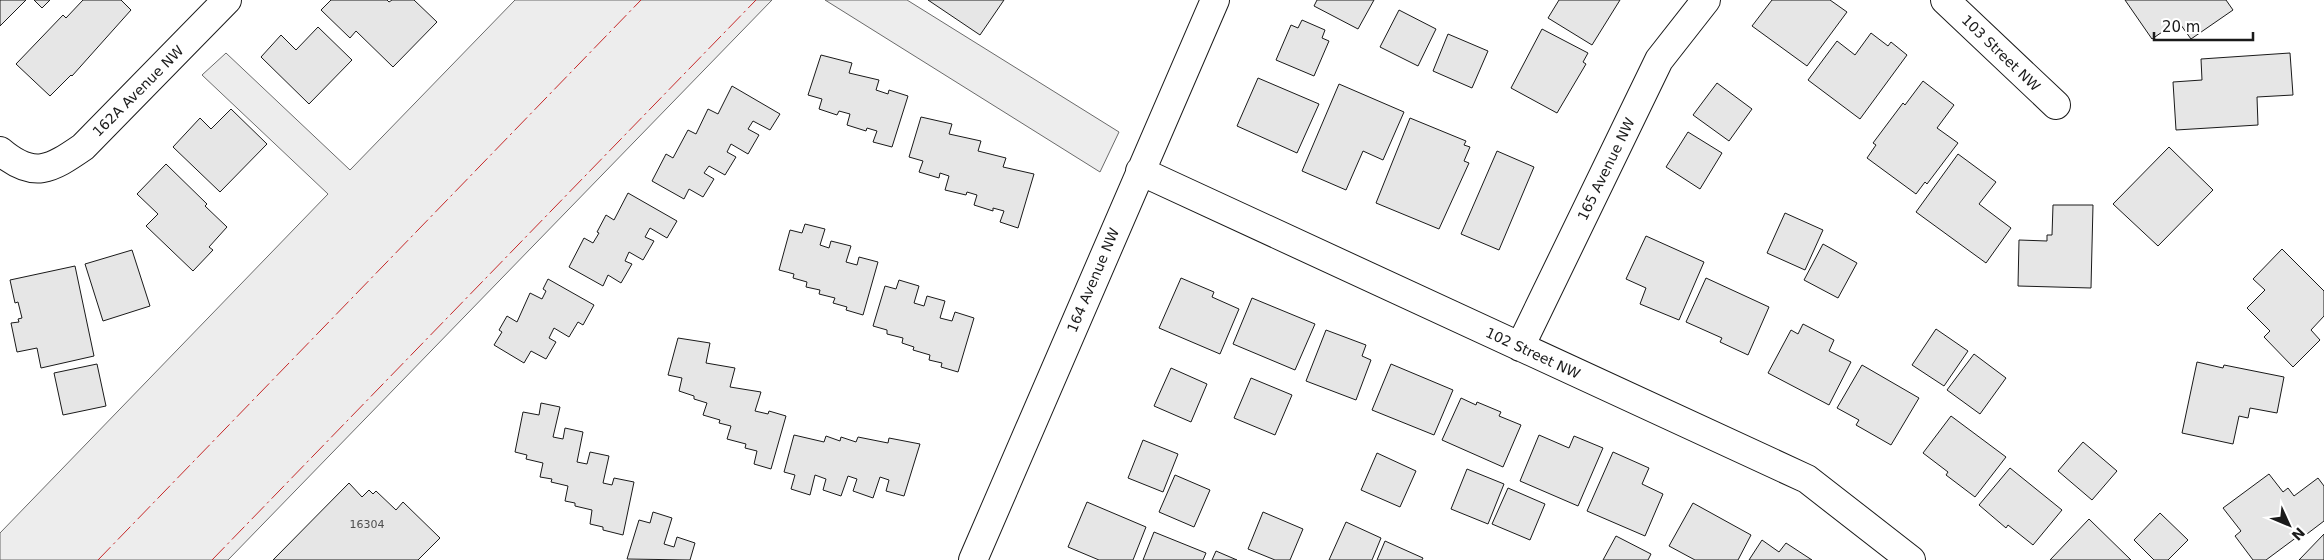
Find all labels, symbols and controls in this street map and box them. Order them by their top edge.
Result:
scale bar [2154,10,2253,42]
street label: 103 Street NW [1959,12,2044,94]
text: 20 m [2162,18,2200,36]
street label: 162A Avenue NW [89,42,187,140]
street label: 165 Avenue NW [1574,115,1638,223]
street label: 164 Avenue NW [1064,225,1122,335]
street label: 102 Street NW [1483,324,1583,382]
north arrow [2264,500,2314,550]
house number: 16304 [350,518,385,531]
text: N [2289,524,2308,544]

